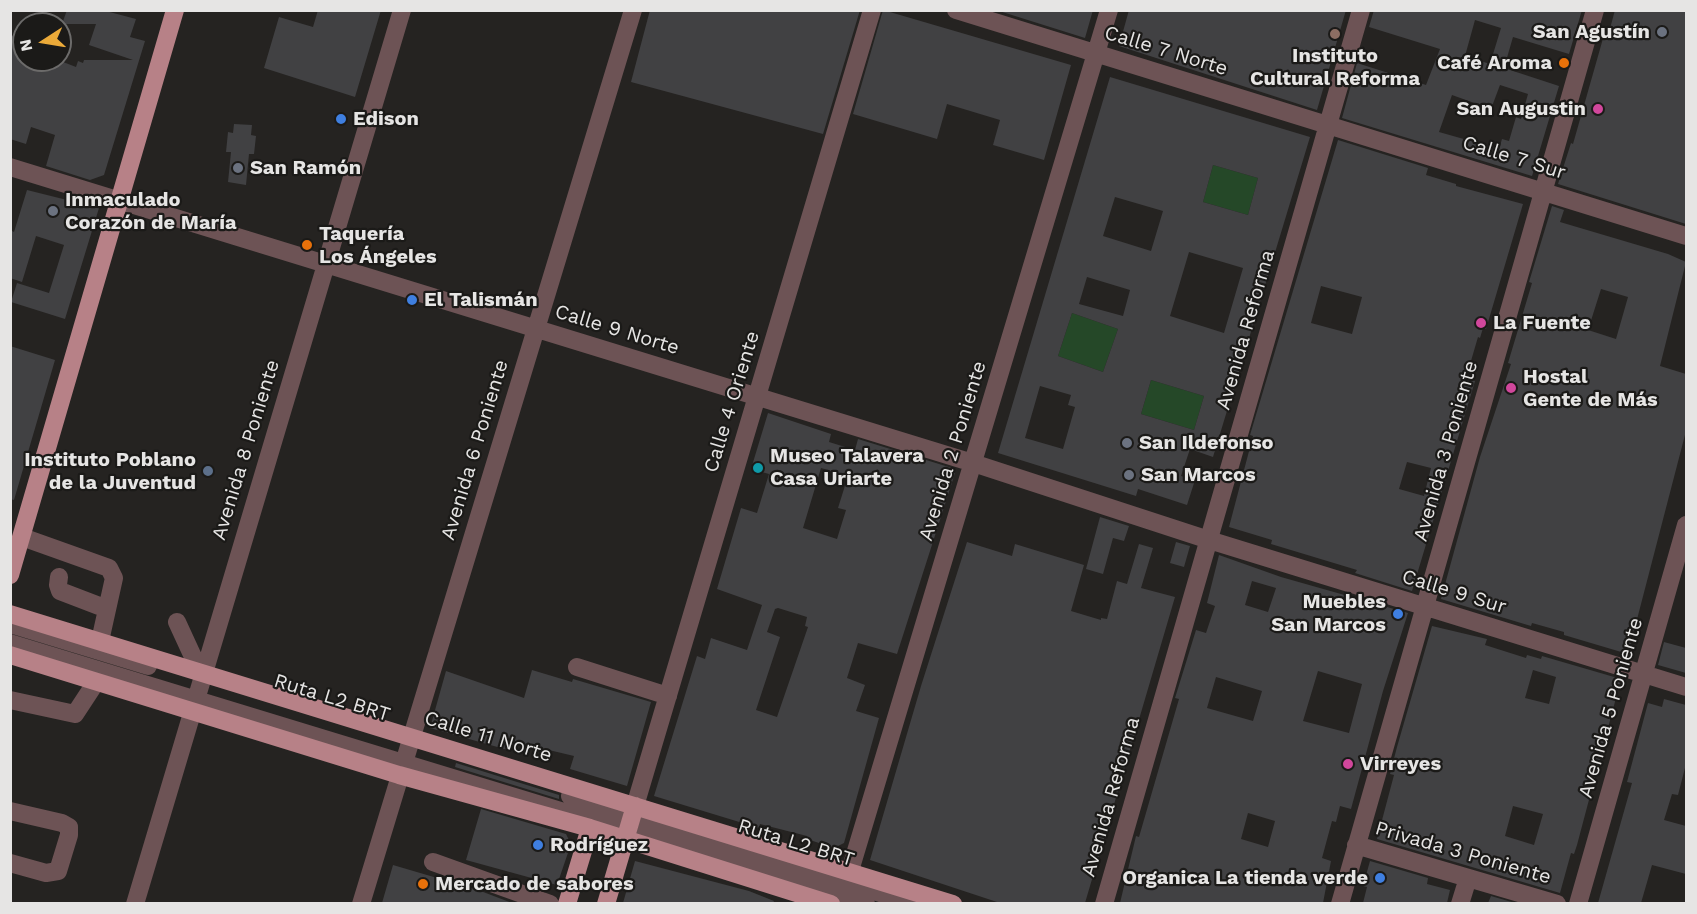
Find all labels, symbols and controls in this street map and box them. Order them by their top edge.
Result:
north arrow [12,12,72,72]
place label: San Agustín [1533,20,1650,44]
street label: Calle 7 Norte [1101,21,1231,81]
marker: San Agustín [1655,25,1669,39]
marker: Instituto Cultural Reforma [1328,27,1342,41]
text: N [15,38,36,53]
place label: Instituto Cultural Reforma [1250,44,1420,91]
place label: Café Aroma [1437,51,1552,75]
marker: Café Aroma [1557,56,1571,70]
place label: San Augustin [1456,97,1586,121]
marker: San Augustin [1591,102,1605,116]
place label: Edison [353,107,419,131]
marker: Edison [334,112,348,126]
street label: Calle 7 Sur [1459,131,1569,185]
place label: San Ramón [250,156,361,180]
marker: San Ramón [231,161,245,175]
place label: Inmaculado Corazón de María [65,188,237,235]
marker: Inmaculado Corazón de María [46,204,60,218]
place label: Taquería Los Ángeles [319,222,437,269]
marker: Taquería Los Ángeles [300,238,314,252]
street label: Avenida Reforma [1212,247,1280,413]
place label: El Talismán [424,288,538,312]
marker: El Talismán [405,293,419,307]
street label: Calle 9 Norte [552,300,682,360]
place label: La Fuente [1493,311,1591,335]
marker: La Fuente [1474,316,1488,330]
street label: Calle 4 Oriente [699,328,765,476]
street label: Avenida 8 Poniente [207,357,285,543]
street label: Avenida 6 Poniente [436,357,514,543]
street label: Avenida 2 Poniente [914,358,992,544]
street label: Avenida 3 Poniente [1409,358,1483,544]
place label: Hostal Gente de Más [1523,365,1658,412]
marker: Hostal Gente de Más [1504,381,1518,395]
place label: San Ildefonso [1139,431,1274,455]
marker: San Ildefonso [1120,436,1134,450]
place label: Museo Talavera Casa Uriarte [770,444,924,491]
place label: Instituto Poblano de la Juventud [24,448,196,495]
marker: Museo Talavera Casa Uriarte [751,461,765,475]
place label: San Marcos [1141,463,1256,487]
marker: Instituto Poblano de la Juventud [201,464,215,478]
marker: San Marcos [1122,468,1136,482]
street label: Calle 9 Sur [1399,565,1509,619]
place label: Muebles San Marcos [1271,590,1386,637]
marker: Muebles San Marcos [1391,607,1405,621]
street label: Avenida 5 Poniente [1574,615,1648,801]
street label: Ruta L2 BRT [271,669,393,727]
street label: Calle 11 Norte [421,706,555,768]
street label: Avenida Reforma [1077,714,1145,880]
place label: Virreyes [1360,752,1441,776]
marker: Virreyes [1341,757,1355,771]
street label: Ruta L2 BRT [735,814,857,872]
street label: Privada 3 Poniente [1372,816,1554,890]
place label: Rodríguez [550,833,648,857]
marker: Rodríguez [531,838,545,852]
place label: Organica La tienda verde [1122,866,1368,890]
marker: Organica La tienda verde [1373,871,1387,885]
place label: Mercado de sabores [435,872,634,896]
marker: Mercado de sabores [416,877,430,891]

